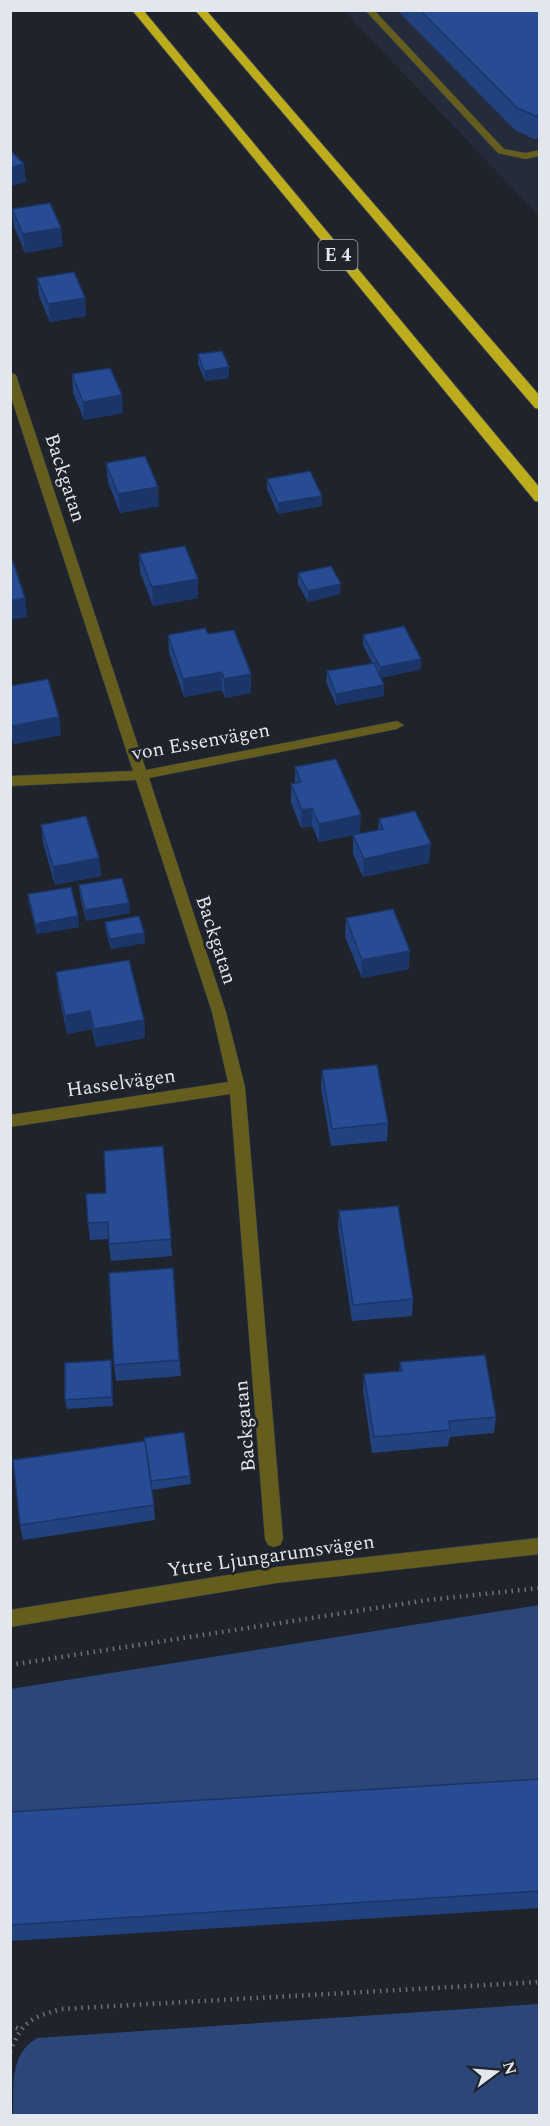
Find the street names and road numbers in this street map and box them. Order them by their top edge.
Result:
road number: E 4 [318,240,358,270]
street label: Backgatan [37,430,93,526]
street label: von Essenvägen [129,715,272,769]
street label: Backgatan [188,892,244,988]
street label: Hasselvägen [64,1060,178,1106]
street label: Backgatan [226,1379,264,1473]
street label: Yttre Ljungarumsvägen [166,1527,376,1585]

